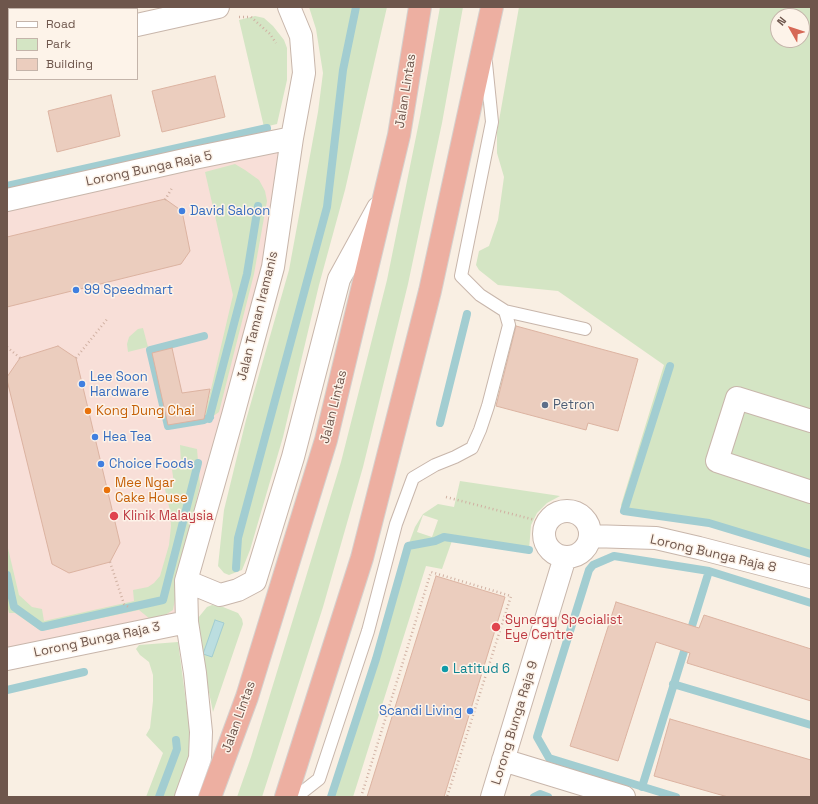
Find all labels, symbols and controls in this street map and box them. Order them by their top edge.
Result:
legend [8,8,138,80]
north arrow [770,8,810,48]
text: N [774,14,789,28]
text: Road [46,16,75,32]
text: Park [46,36,71,52]
street label: Jalan Lintas [392,53,420,129]
text: Building [46,56,93,72]
street label: Lorong Bunga Raja 5 [84,148,214,190]
place label: David Saloon [190,203,270,219]
marker: David Saloon [177,206,187,216]
street label: Jalan Taman Iramanis [234,250,282,382]
place label: 99 Speedmart [84,282,173,298]
marker: 99 Speedmart [71,285,81,295]
place label: Lee Soon Hardware [90,369,149,400]
street label: Jalan Lintas [317,369,351,445]
marker: Lee Soon Hardware [77,379,87,389]
place label: Petron [553,397,595,413]
marker: Petron [540,400,550,410]
place label: Kong Dung Chai [96,403,195,419]
marker: Kong Dung Chai [83,406,93,416]
place label: Hea Tea [103,429,152,445]
marker: Hea Tea [90,432,100,442]
place label: Choice Foods [109,456,194,472]
marker: Choice Foods [96,459,106,469]
place label: Mee Ngar Cake House [115,475,188,506]
marker: Mee Ngar Cake House [102,485,112,495]
place label: Klinik Malaysia [123,508,213,524]
marker: Klinik Malaysia [108,510,120,522]
street label: Lorong Bunga Raja 8 [648,532,778,576]
place label: Synergy Specialist Eye Centre [505,612,622,643]
street label: Lorong Bunga Raja 3 [32,619,162,661]
marker: Synergy Specialist Eye Centre [490,621,502,633]
street label: Lorong Bunga Raja 9 [489,659,541,787]
place label: Latitud 6 [453,661,510,677]
marker: Latitud 6 [440,664,450,674]
street label: Jalan Lintas [219,679,259,755]
place label: Scandi Living [379,703,462,719]
marker: Scandi Living [465,706,475,716]

